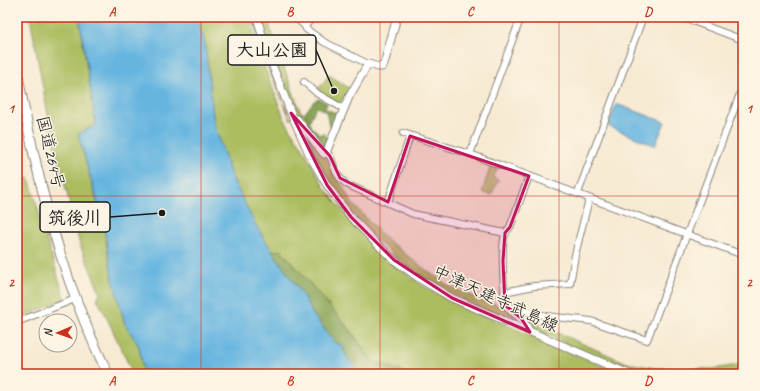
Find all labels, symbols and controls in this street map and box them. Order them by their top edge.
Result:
text: A [109,4,117,20]
text: B [287,4,295,20]
text: C [467,4,475,20]
text: D [644,4,653,20]
callout: 大山公園 [228,35,316,65]
text: 大山公園 [236,39,308,61]
text: 1 [8,101,16,117]
text: 1 [746,101,754,117]
street label: 国道264号 [32,114,69,191]
callout: 筑後川 [40,202,110,232]
text: 筑後川 [48,207,102,229]
street label: 中津天建寺武島線 [430,260,562,337]
text: 2 [8,275,15,291]
text: 2 [746,275,753,291]
north arrow [38,313,78,353]
text: N [41,328,55,337]
text: A [109,373,117,389]
text: B [287,373,295,389]
text: C [467,373,475,389]
text: D [644,373,653,389]

